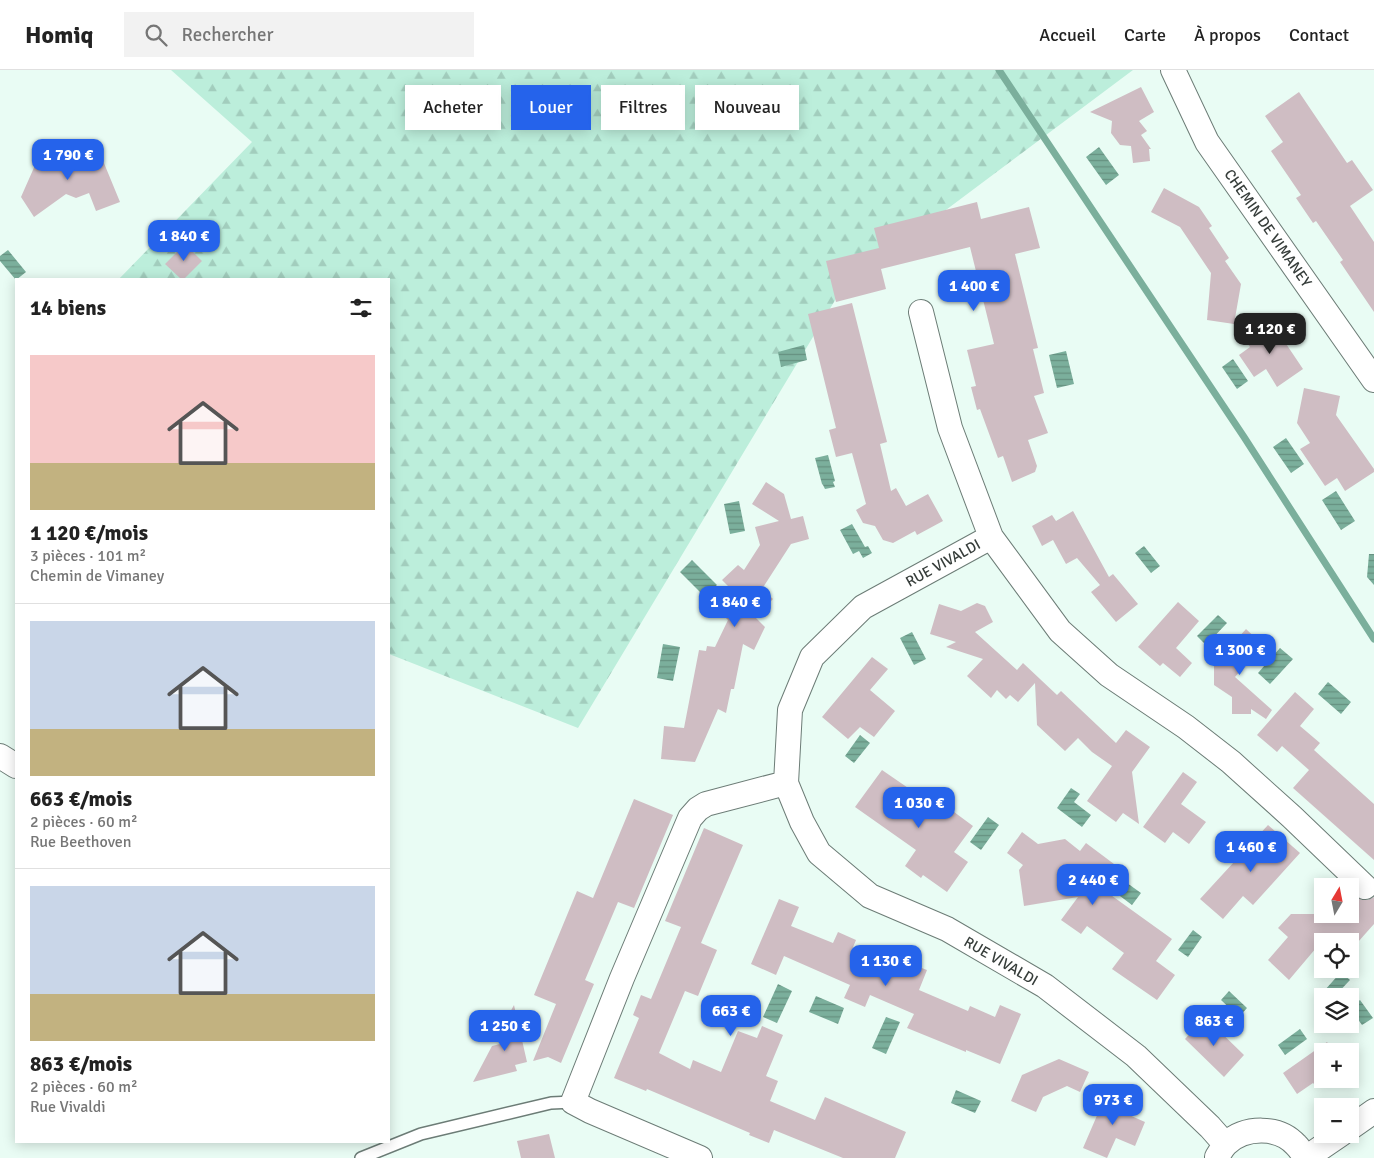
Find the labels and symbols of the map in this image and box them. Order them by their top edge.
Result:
pin: 1 790 € [22,138,114,181]
street label: CHEMIN DE VIMANEY [1221,166,1316,291]
pin: 1 840 € [138,220,230,262]
pin: 1 400 € [928,270,1020,312]
pin: 1 120 € [1224,312,1316,355]
street label: RUE VIVALDI [903,535,983,591]
pin: 1 840 € [689,586,781,628]
pin: 1 300 € [1194,634,1286,676]
pin: 1 030 € [873,786,965,829]
pin: 1 460 € [1205,830,1297,873]
pin: 2 440 € [1047,864,1139,906]
north arrow [1314,878,1359,922]
street label: RUE VIVALDI [961,933,1041,989]
pin: 1 130 € [840,944,932,987]
pin: 663 € [696,994,766,1037]
pin: 863 € [1179,1004,1249,1047]
pin: 1 250 € [459,1010,551,1052]
pin: 973 € [1078,1084,1148,1126]

